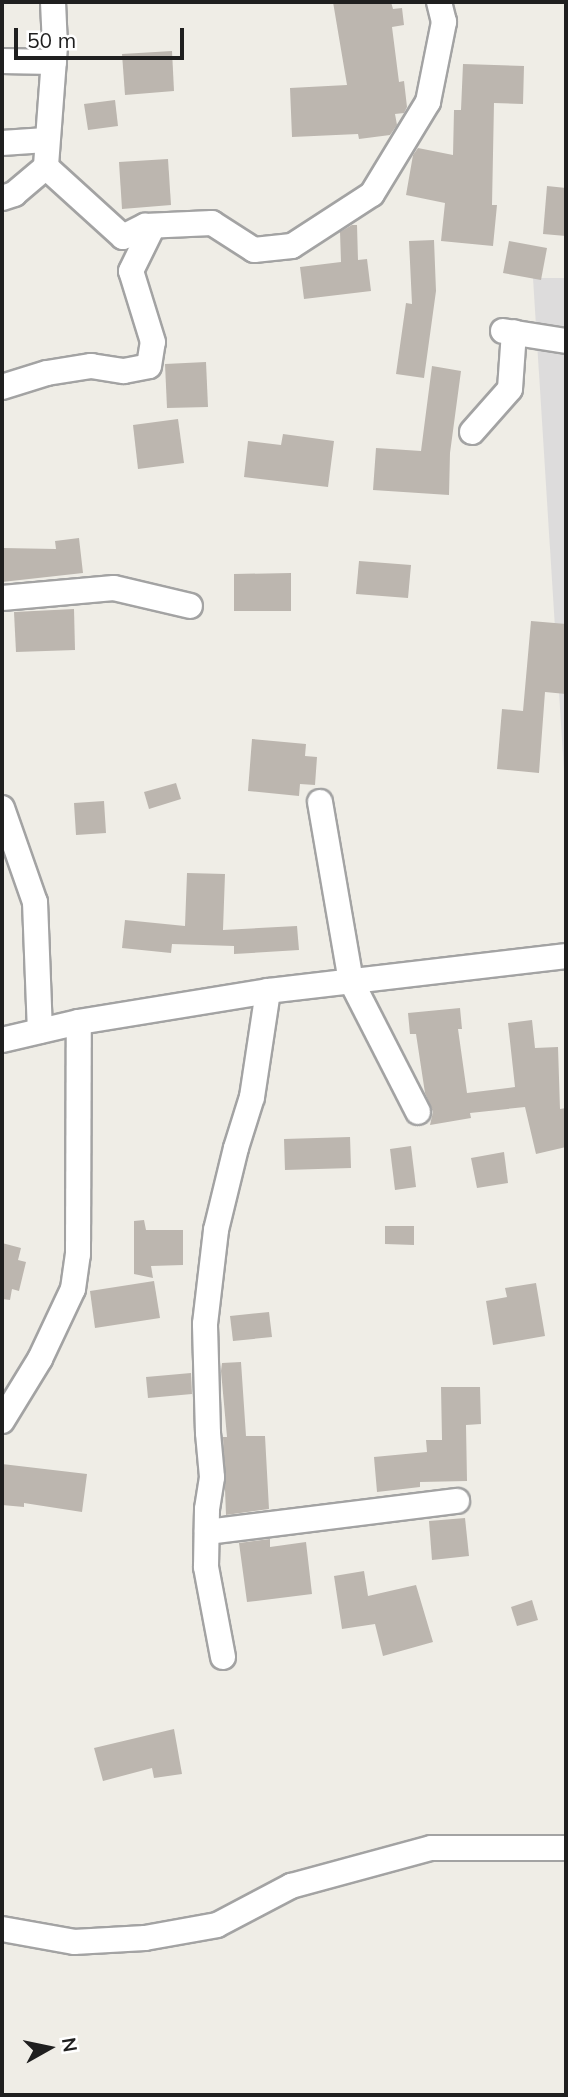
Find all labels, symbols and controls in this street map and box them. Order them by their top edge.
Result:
scale bar [18,14,187,58]
text: 50 m [27,27,76,53]
north arrow [14,2013,84,2083]
text: N [57,2036,83,2054]

